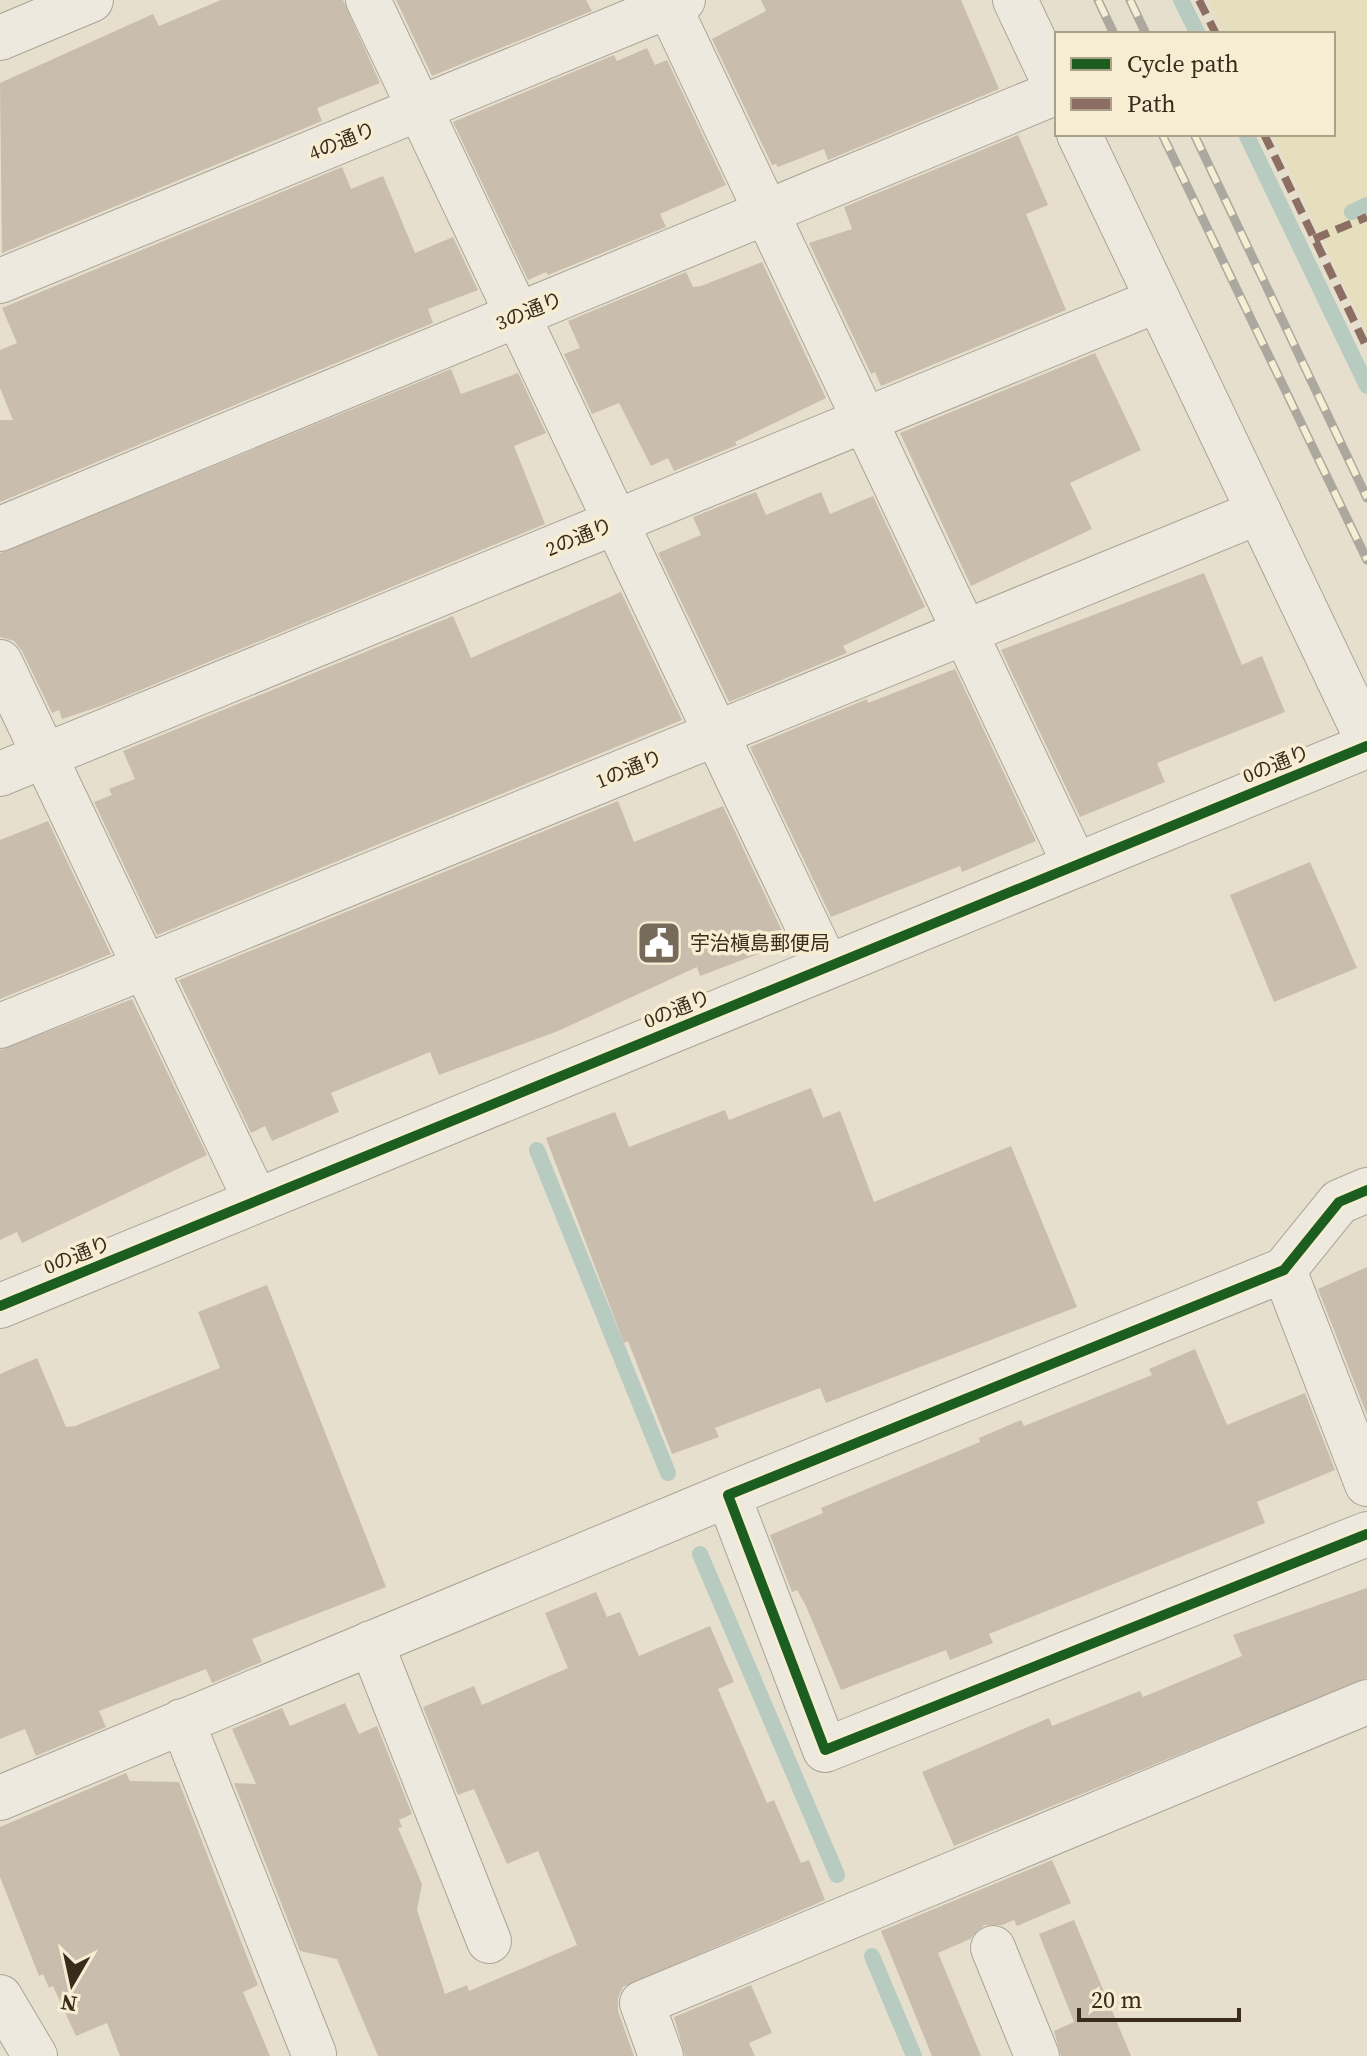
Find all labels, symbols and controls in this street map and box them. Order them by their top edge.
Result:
legend [1055,32,1335,136]
text: Cycle path [1127,47,1239,80]
text: Path [1127,87,1176,120]
street label: 4の通り [304,115,380,167]
street label: 3の通り [491,285,567,337]
street label: 2の通り [541,511,617,563]
street label: 0の通り [1238,738,1314,790]
street label: 1の通り [591,743,667,795]
public building icon: 宇治槇島郵便局 [635,919,683,967]
place label: 宇治槇島郵便局 [690,929,830,957]
street label: 0の通り [639,983,715,1035]
street label: 0の通り [39,1229,115,1281]
north arrow [32,1944,112,2024]
scale bar [1079,1972,1239,2022]
text: 20 m [1091,1983,1142,2016]
text: N [59,1988,79,2020]

